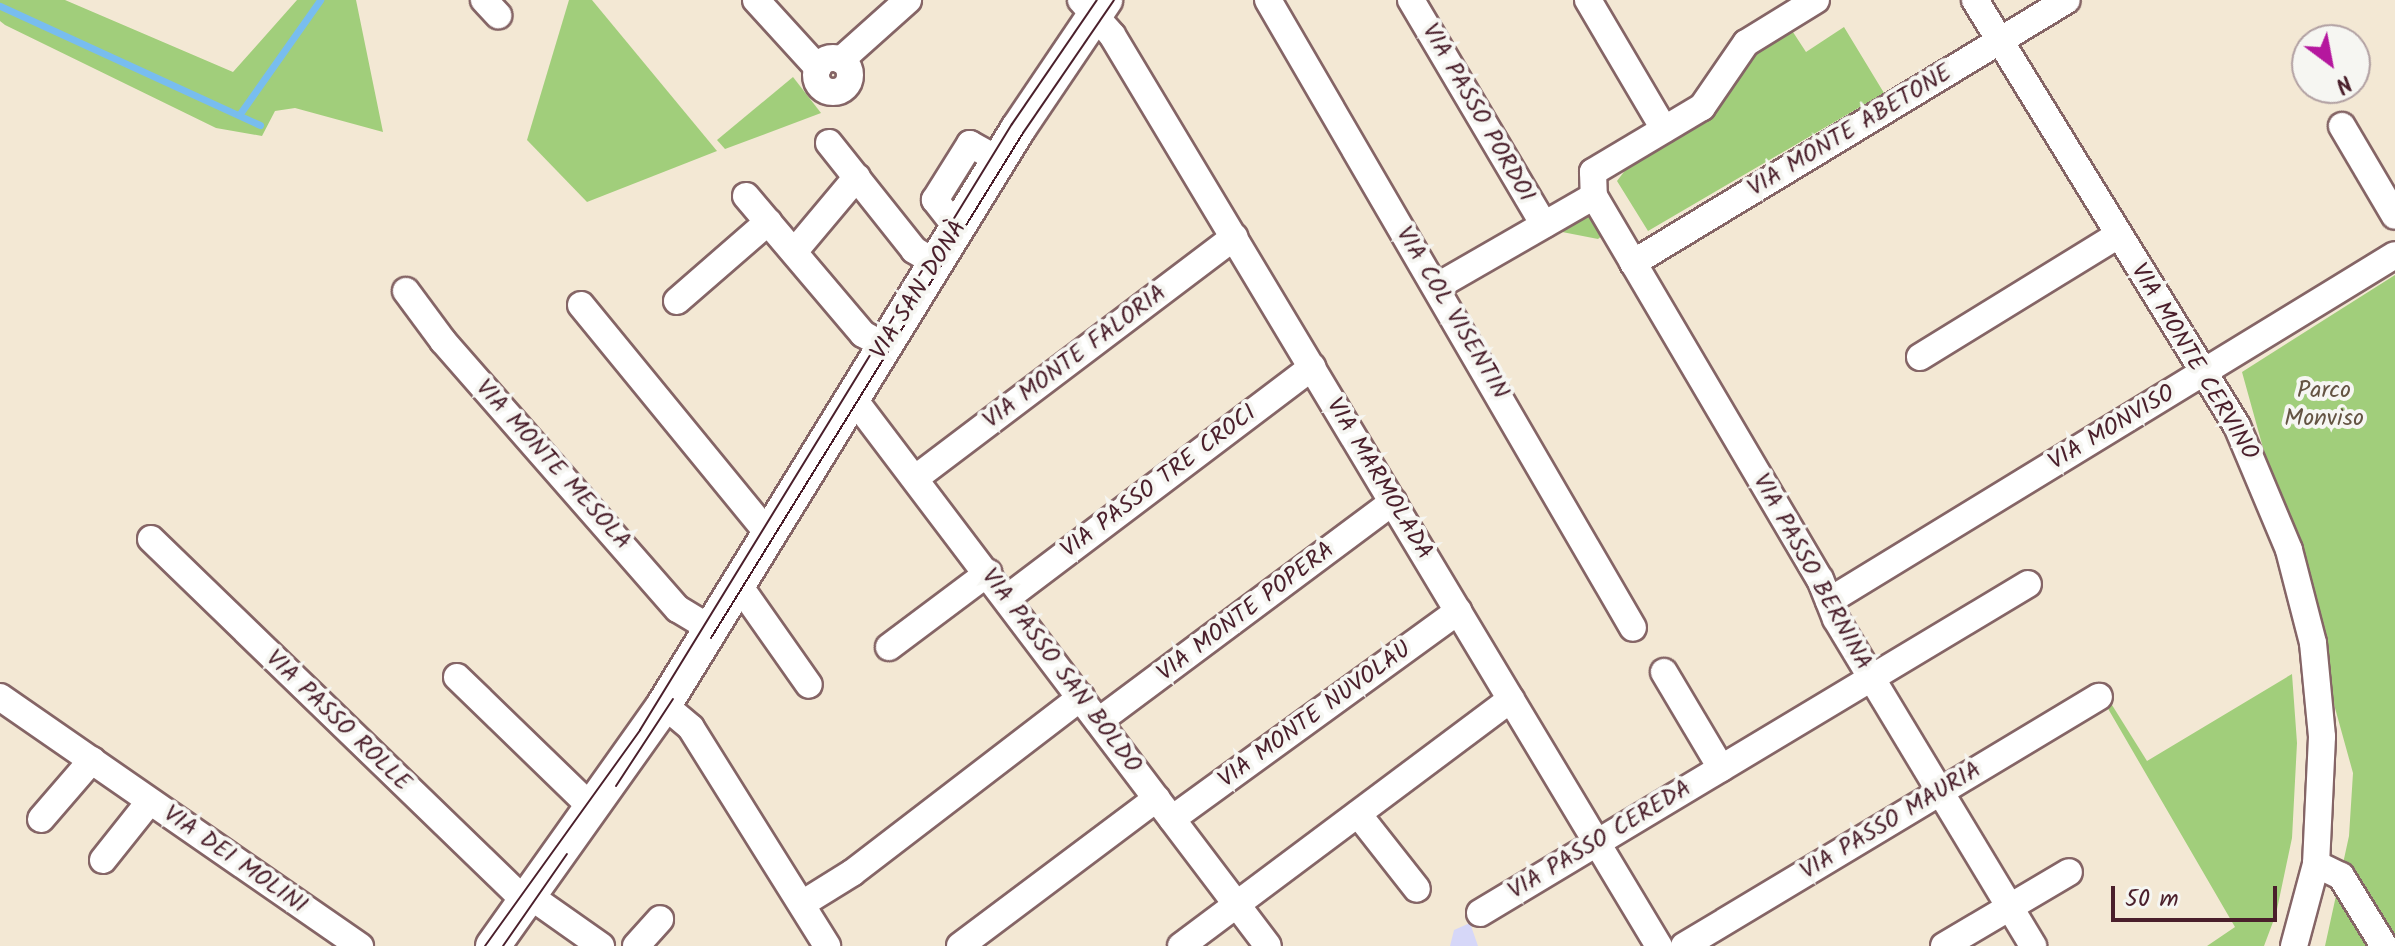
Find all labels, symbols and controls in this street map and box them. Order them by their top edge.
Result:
street label: VIA PASSO PORDOI [1415,19,1541,207]
north arrow [2291,24,2371,104]
street label: VIA MONTE ABETONE [1743,59,1957,203]
text: N [2328,65,2358,102]
street label: VIA SAN DONÀ [865,215,973,365]
street label: VIA COL VISENTIN [1389,222,1515,404]
street label: VIA MONTE CERVINO [2124,258,2264,466]
street label: VIA MONTE FALORIA [978,279,1172,435]
street label: VIA MONTE MESOLA [469,374,637,556]
park label: Parco Monviso [2284,377,2364,433]
street label: VIA MONVISO [2044,379,2180,477]
street label: VIA MARMOLADA [1319,393,1439,565]
street label: VIA PASSO TRE CROCI [1056,399,1262,565]
street label: VIA PASSO BERNINA [1746,469,1878,675]
street label: VIA MONTE POPERA [1152,536,1340,688]
street label: VIA PASSO SAN BOLDO [975,563,1147,779]
street label: VIA MONTE NUVOLAU [1213,635,1417,795]
street label: VIA PASSO ROLLE [259,644,417,798]
street label: VIA PASSO MAURIA [1795,756,1987,886]
street label: VIA PASSO CEREDA [1503,774,1697,906]
street label: VIA DEI MOLINI [158,800,312,920]
scale bar [2115,870,2281,920]
text: 50 m [2125,880,2179,919]

